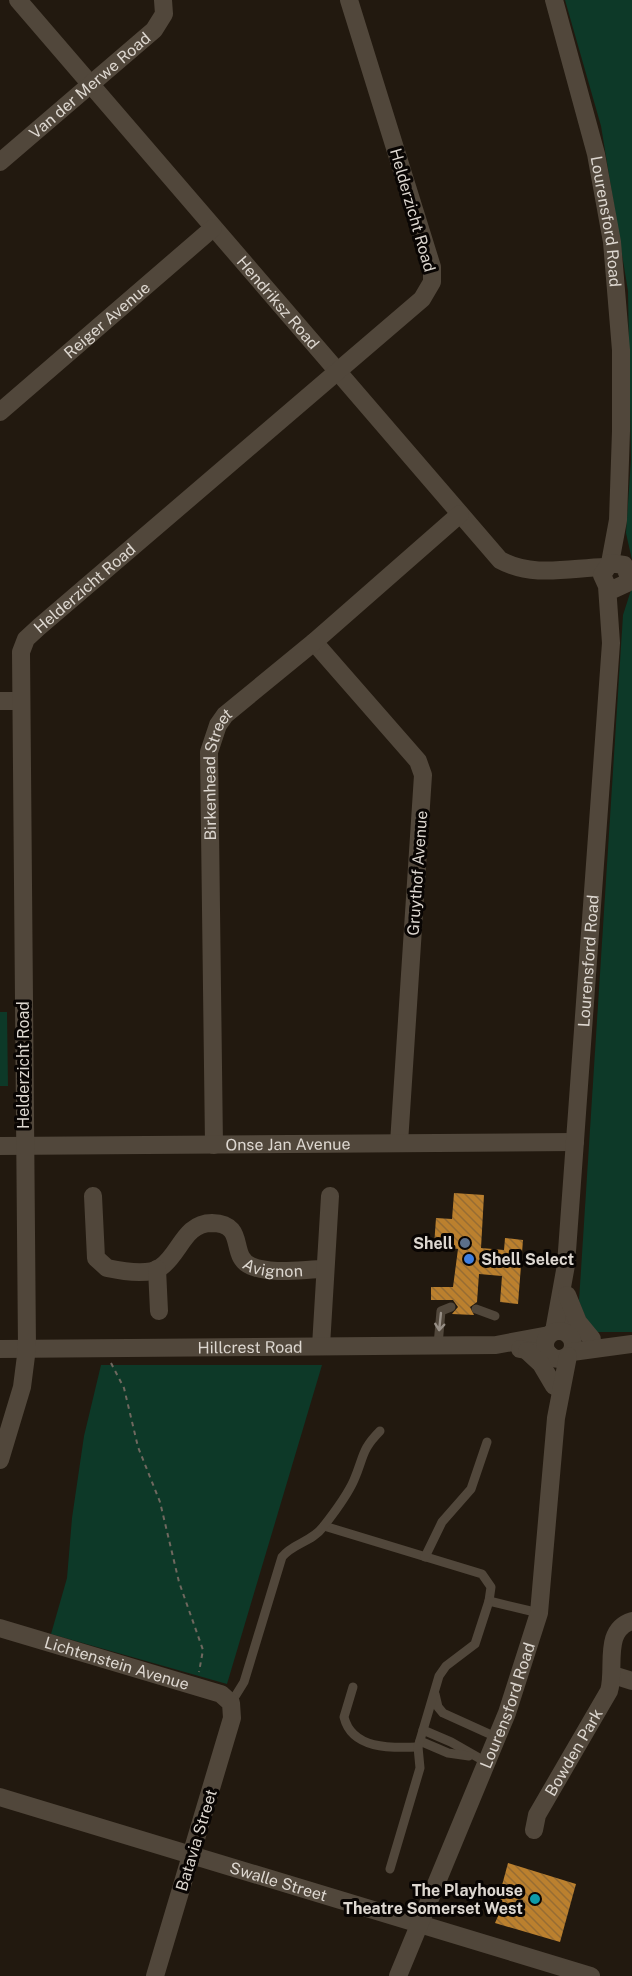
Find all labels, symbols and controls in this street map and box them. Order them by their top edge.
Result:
street label: Van der Merwe Road [26,28,154,143]
street label: Helderzicht Road [386,146,439,274]
street label: Lourensford Road [587,154,625,288]
street label: Hendriksz Road [233,252,323,353]
street label: Reiger Avenue [60,278,154,363]
street label: Helderzicht Road [30,540,139,637]
street label: Birkenhead Street [200,704,236,841]
street label: Gruythof Avenue [404,810,431,936]
street label: Lourensford Road [574,894,603,1028]
street label: Helderzicht Road [14,1001,33,1129]
street label: Onse Jan Avenue [225,1135,351,1154]
place label: Shell [413,1234,453,1253]
marker: Shell [458,1236,472,1250]
place label: Shell Select [481,1250,574,1269]
marker: Shell Select [462,1252,476,1266]
street label: Avignon [239,1254,303,1281]
one-way arrow [434,1312,445,1332]
street label: Hillcrest Road [197,1338,303,1357]
street label: Lichtenstein Avenue [42,1633,191,1694]
street label: Lourensford Road [476,1640,539,1771]
street label: Bowden Park [541,1705,607,1800]
street label: Batavia Street [172,1787,221,1893]
street label: Swalle Street [227,1858,329,1906]
place label: The Playhouse Theatre Somerset West [343,1881,523,1918]
marker: The Playhouse Theatre Somerset West [528,1892,542,1906]

